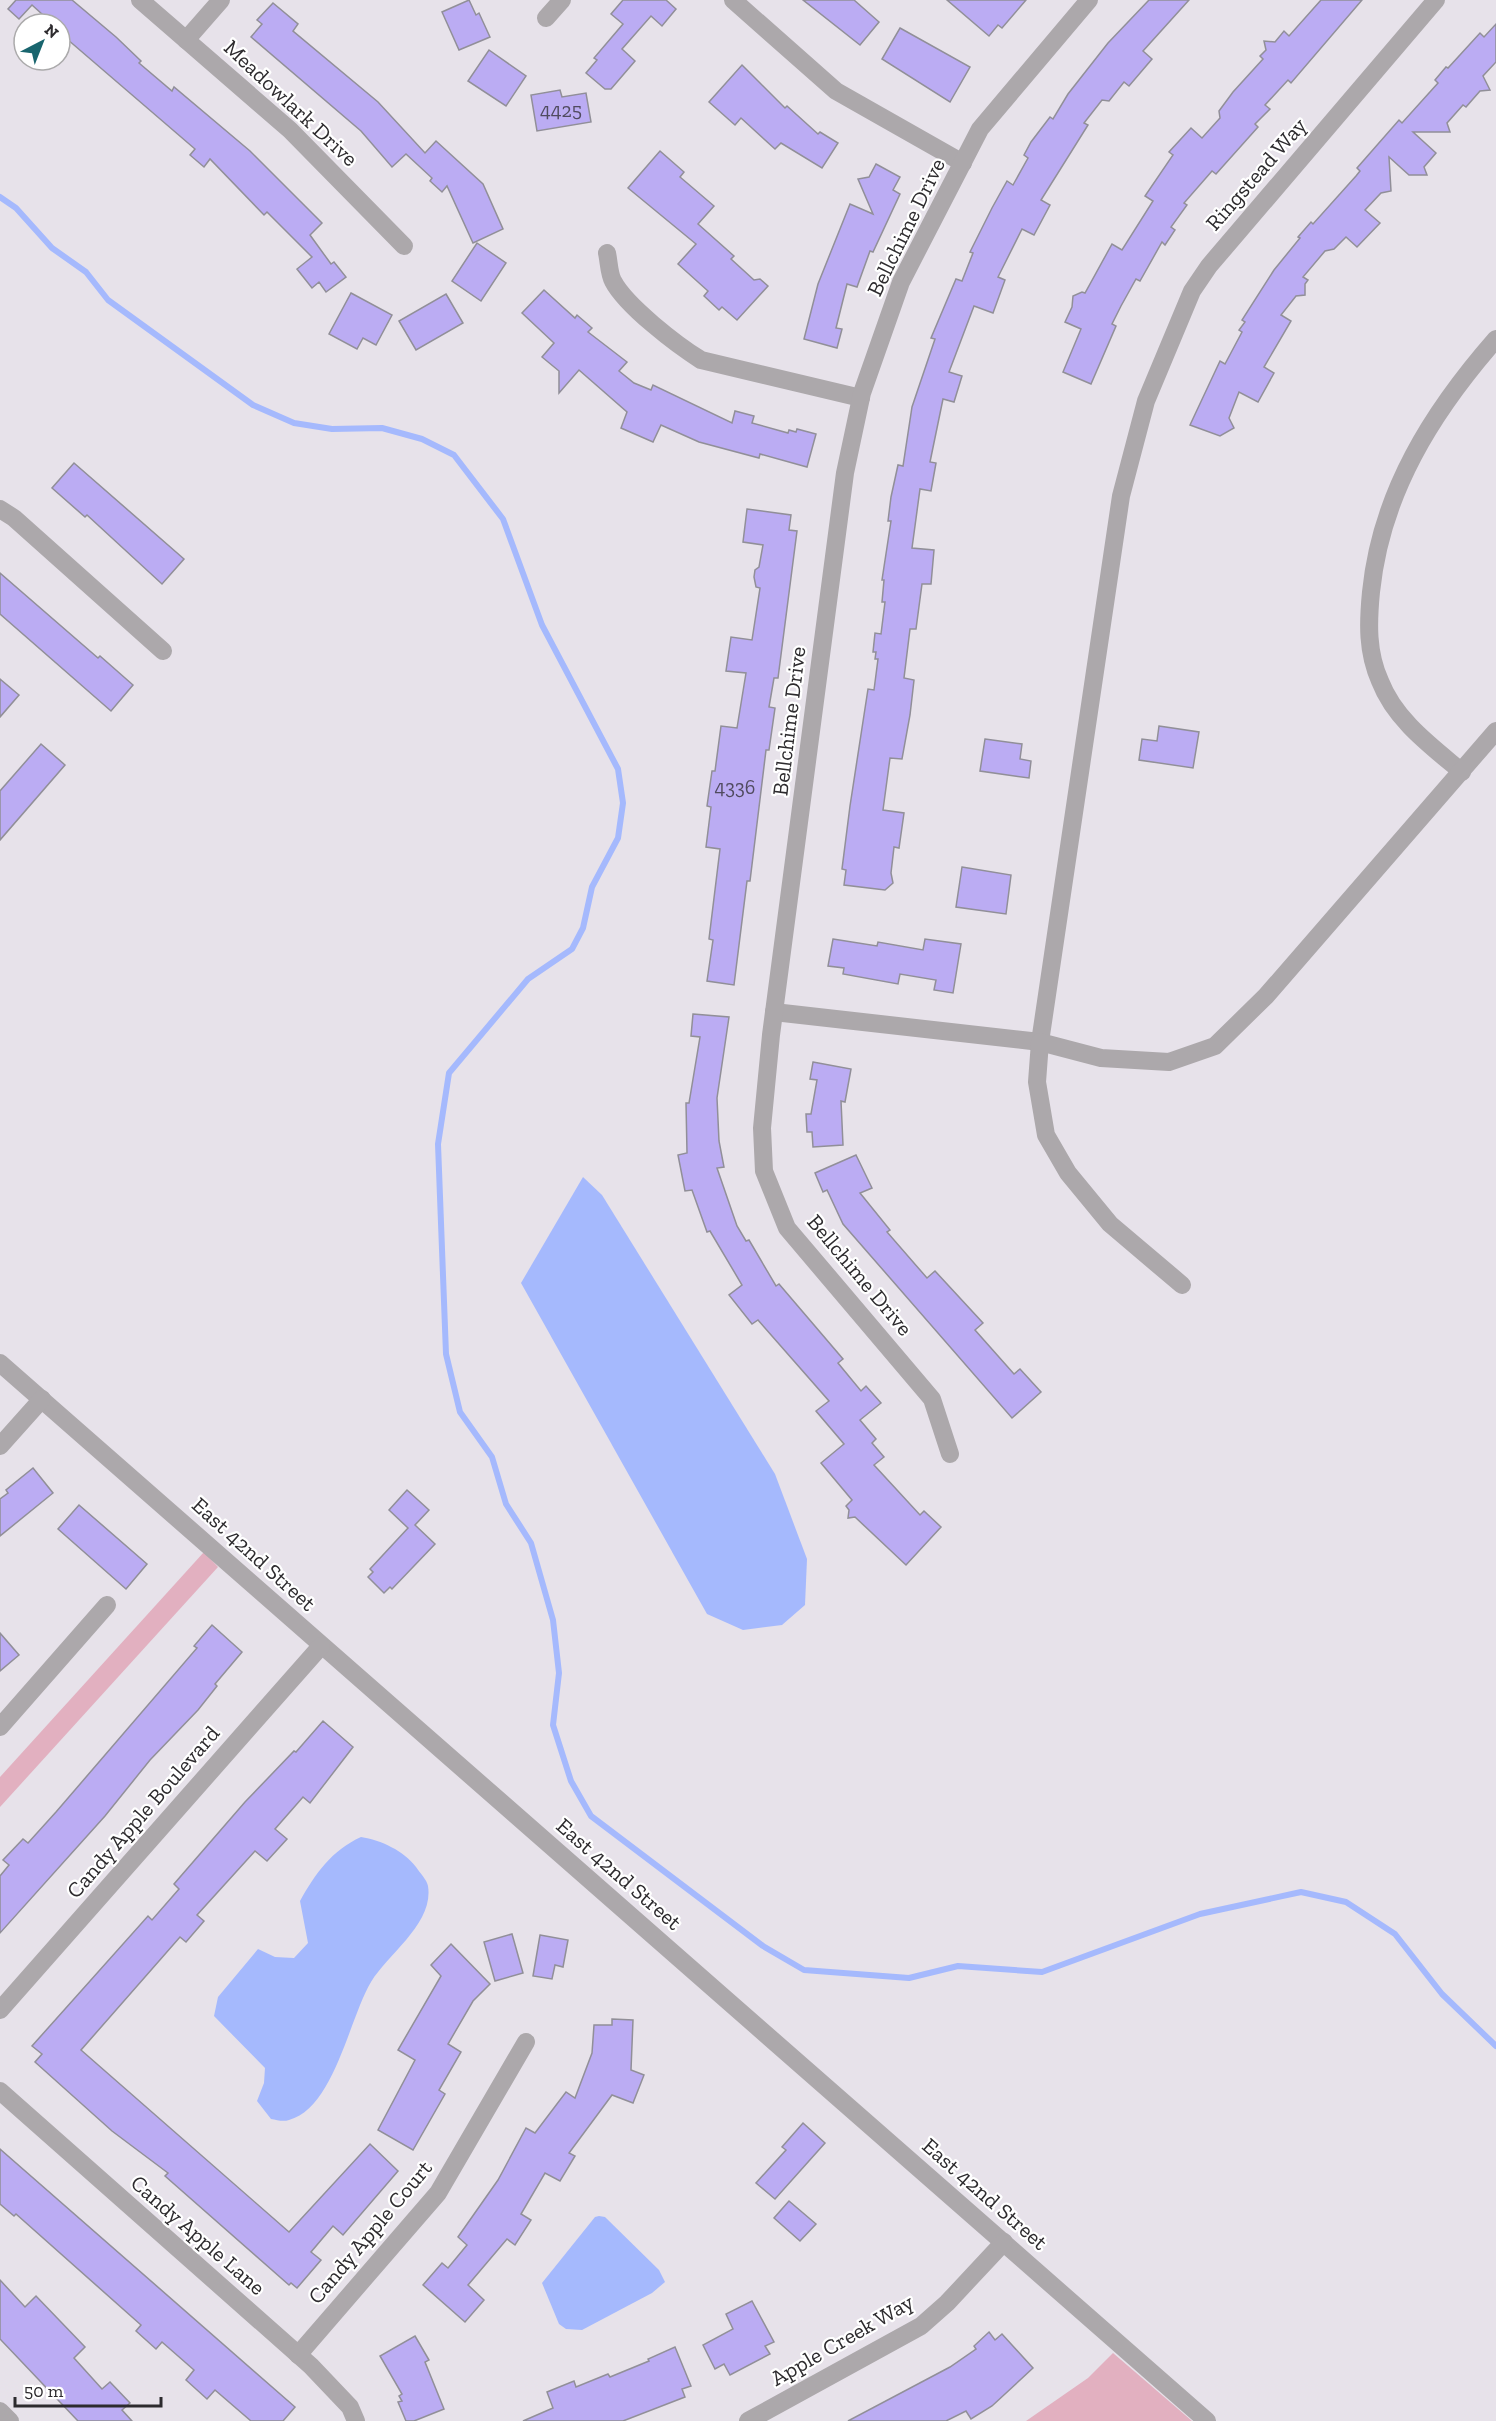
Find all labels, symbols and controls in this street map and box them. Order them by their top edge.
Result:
north arrow [12,12,72,72]
text: N [41,20,63,42]
street label: Meadowlark Drive [218,34,364,172]
house number: 4425 [540,98,582,122]
street label: Ringstead Way [1200,112,1313,236]
street label: Bellchime Drive [861,154,951,300]
street label: Bellchime Drive [766,645,812,797]
house number: 4336 [715,775,755,799]
street label: Bellchime Drive [801,1209,919,1341]
street label: East 42nd Street [187,1491,322,1617]
street label: Candy Apple Boulevard [61,1720,225,1904]
street label: East 42nd Street [551,1812,688,1936]
street label: East 42nd Street [917,2132,1054,2256]
street label: Candy Apple Court [302,2154,438,2309]
street label: Candy Apple Lane [125,2169,271,2301]
street label: Apple Creek Way [766,2288,919,2392]
scale bar [15,2370,160,2408]
text: 50 m [24,2380,64,2402]

